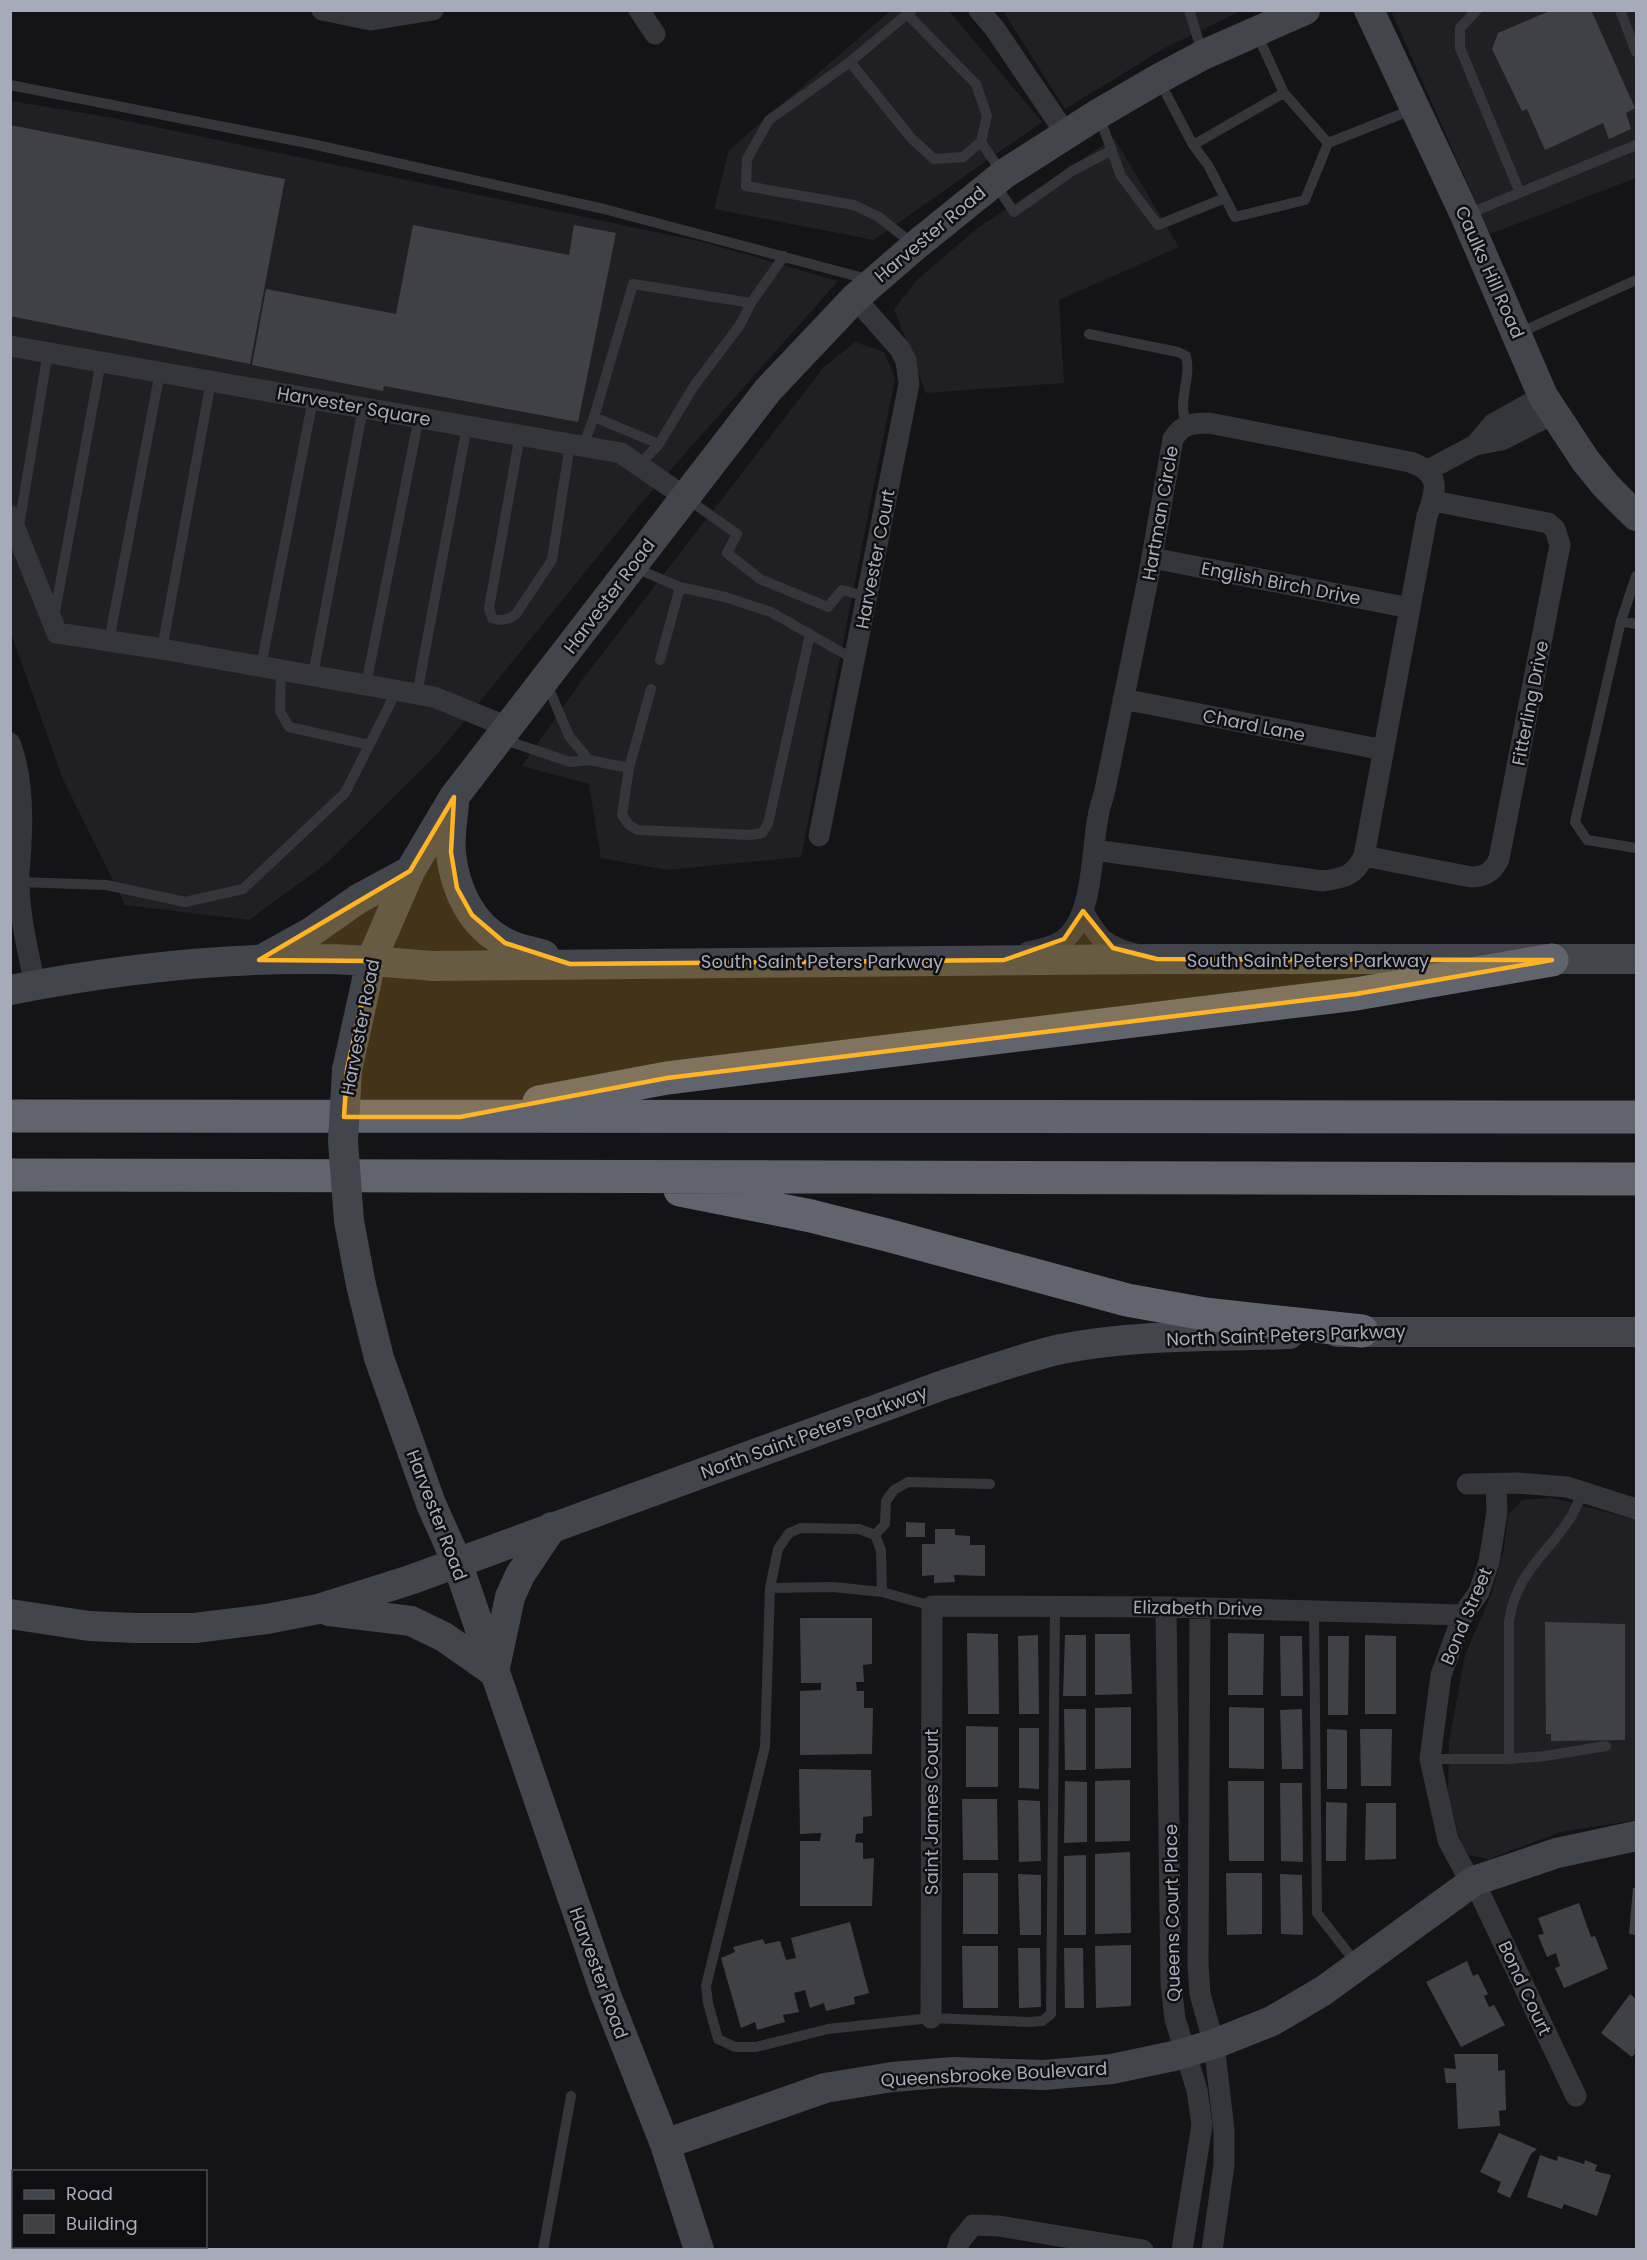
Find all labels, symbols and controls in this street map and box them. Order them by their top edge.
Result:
street label: Harvester Road [869,180,991,288]
street label: Caulks Hill Road [1450,202,1530,342]
street label: Harvester Square [275,380,433,432]
street label: Hartman Circle [1136,444,1184,582]
street label: Harvester Court [849,487,901,631]
street label: Harvester Road [557,533,661,659]
street label: English Birch Drive [1199,555,1363,611]
street label: Fitterling Drive [1506,638,1554,768]
street label: Chard Lane [1201,703,1307,747]
street label: South Saint Peters Parkway [1187,948,1429,973]
street label: South Saint Peters Parkway [701,949,943,974]
street label: Harvester Road [335,957,385,1097]
street label: North Saint Peters Parkway [1166,1318,1406,1352]
street label: North Saint Peters Parkway [697,1379,931,1485]
street label: Harvester Road [401,1446,473,1584]
street label: Bond Street [1434,1563,1498,1669]
street label: Elizabeth Drive [1133,1594,1263,1622]
street label: Saint James Court [919,1729,944,1895]
street label: Queens Court Place [1158,1824,1186,2002]
street label: Harvester Road [564,1904,634,2042]
street label: Bond Court [1492,1937,1558,2039]
street label: Queensbrooke Boulevard [880,2056,1108,2092]
legend [12,2170,207,2248]
text: Road [66,2181,113,2206]
text: Building [66,2211,138,2236]

